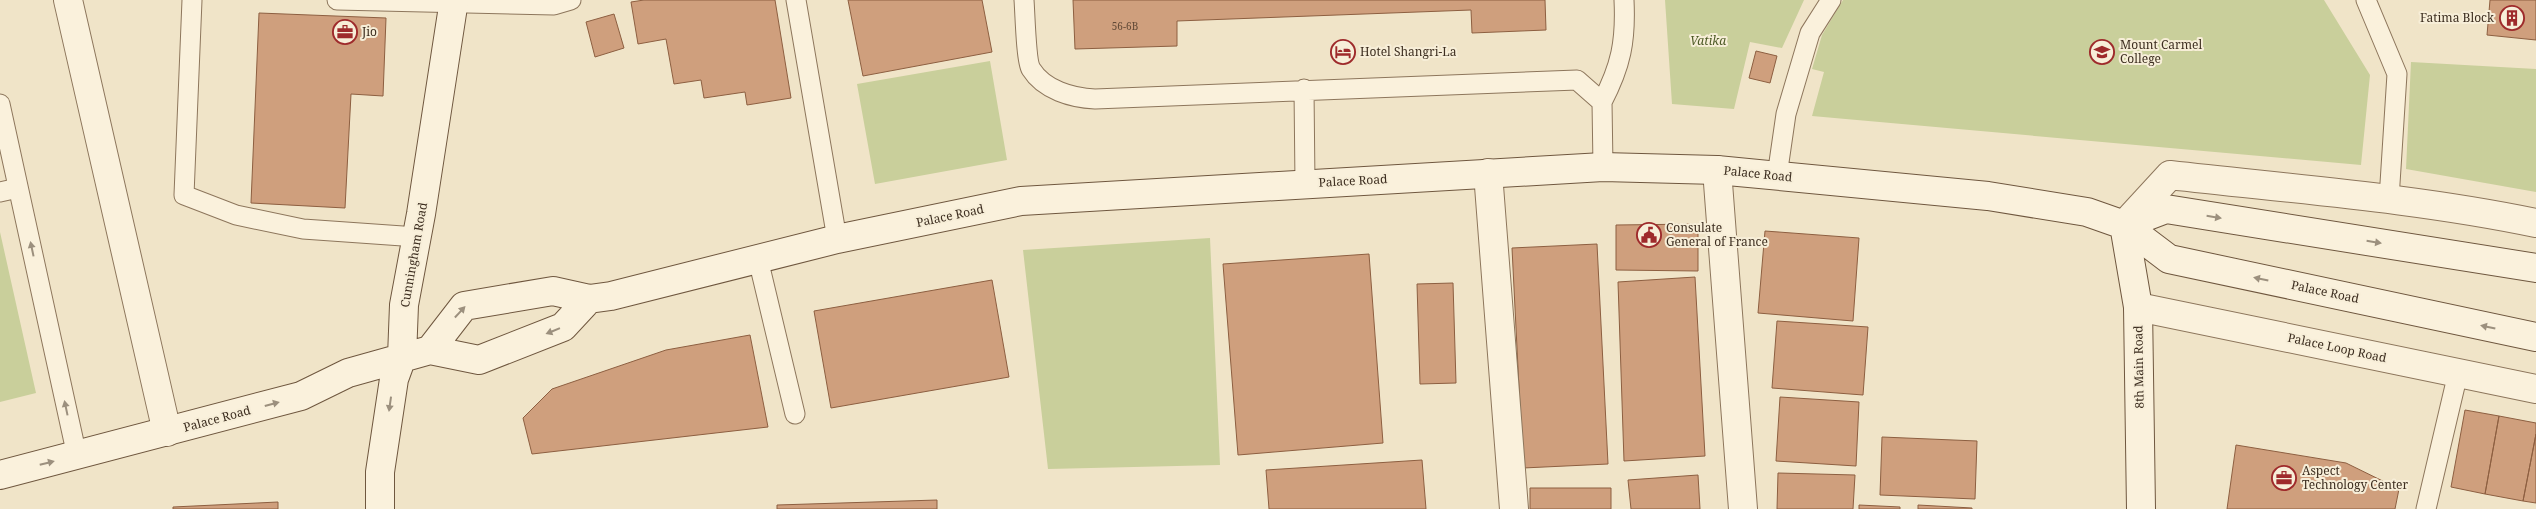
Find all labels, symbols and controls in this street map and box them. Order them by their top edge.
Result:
building icon: Fatima Block [2499,5,2525,31]
place label: Fatima Block [2420,9,2495,26]
office icon: Jio [332,19,358,45]
house number: 56-6B [1112,19,1138,33]
place label: Jio [361,23,377,40]
park label: Vatika [1690,32,1726,49]
place label: Mount Carmel College [2120,36,2202,67]
hotel icon: Hotel Shangri-La [1330,39,1356,65]
school or university icon: Mount Carmel College [2089,39,2115,65]
place label: Hotel Shangri-La [1360,43,1457,60]
street label: Palace Road [1723,161,1794,186]
street label: Palace Road [1318,170,1388,191]
street label: Cunningham Road [396,200,431,309]
street label: Palace Road [914,200,986,231]
one-way arrow [2206,213,2222,221]
place label: Consulate General of France [1666,219,1768,250]
public building icon: Consulate General of France [1636,222,1662,248]
one-way arrow [2367,238,2383,246]
one-way arrow [28,242,36,257]
one-way arrow [2252,274,2268,282]
street label: Palace Road [2290,276,2361,307]
one-way arrow [454,307,466,319]
one-way arrow [2480,322,2496,330]
street label: 8th Main Road [2129,325,2148,409]
one-way arrow [545,327,560,335]
street label: Palace Loop Road [2286,329,2389,366]
one-way arrow [386,397,394,413]
one-way arrow [62,400,70,416]
one-way arrow [265,400,280,408]
street label: Palace Road [181,401,253,436]
one-way arrow [40,459,55,467]
place label: Aspect Technology Center [2302,462,2409,493]
office icon: Aspect Technology Center [2271,465,2297,491]

